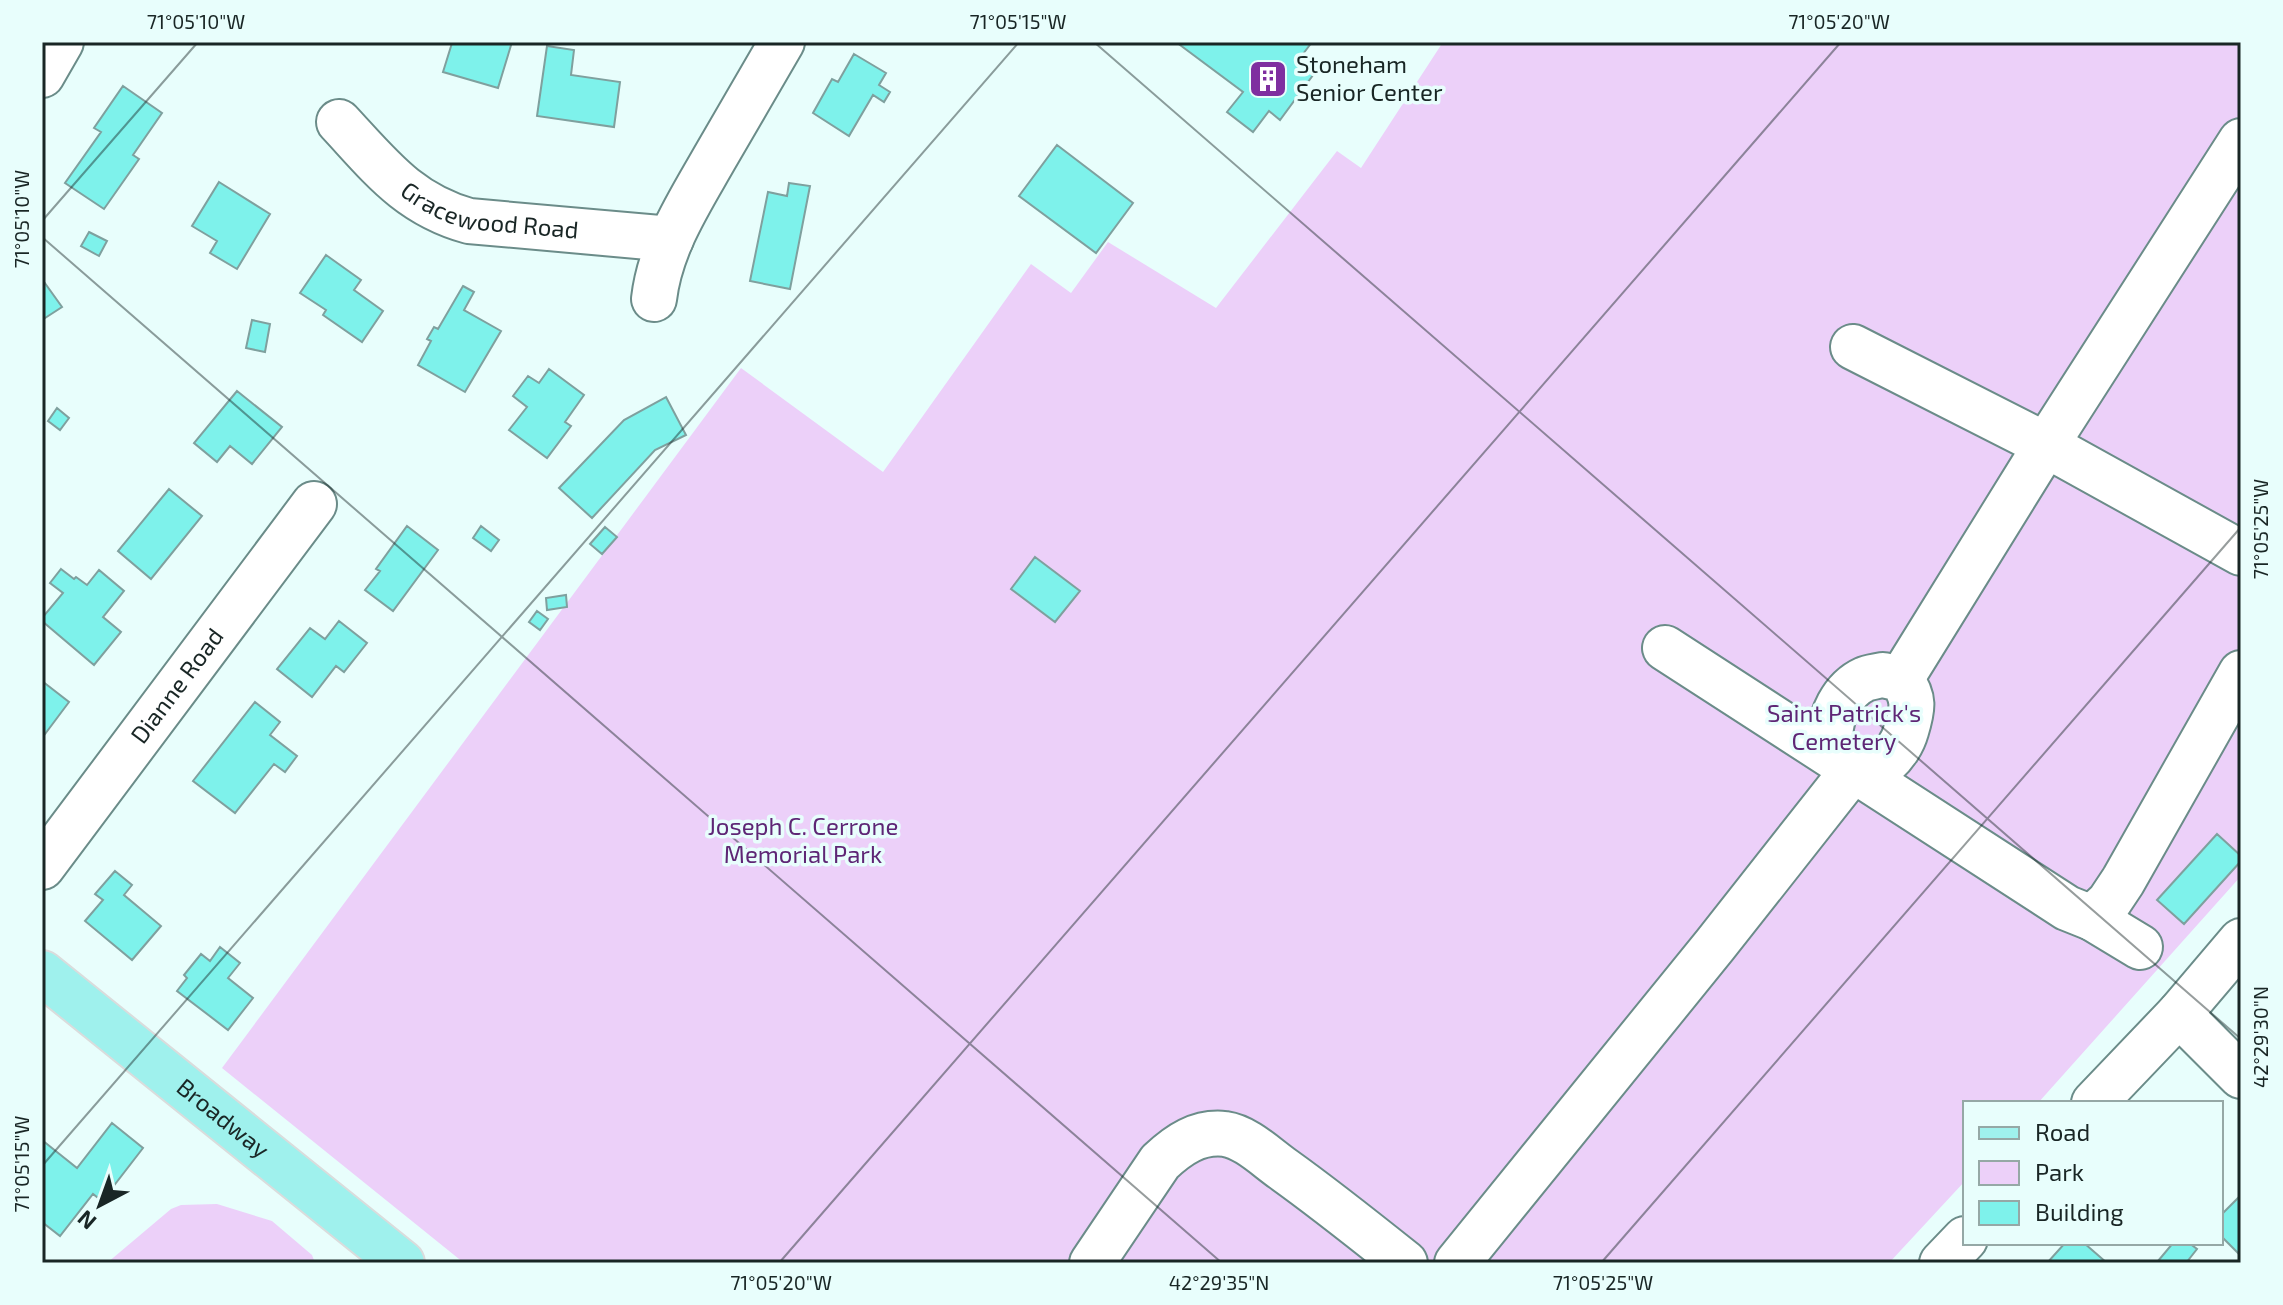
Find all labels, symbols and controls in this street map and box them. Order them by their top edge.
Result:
text: 71°05'10"W [147,9,245,33]
text: 71°05'15"W [969,9,1067,33]
text: 71°05'20"W [1788,9,1890,33]
place label: Stoneham Senior Center [1296,49,1443,106]
building icon: Stoneham Senior Center [1247,58,1289,100]
text: 71°05'10"W [9,170,33,268]
street label: Gracewood Road [396,175,580,244]
text: 71°05'25"W [2248,479,2272,579]
street label: Dianne Road [124,622,229,749]
park label: Saint Patrick's Cemetery [1767,698,1921,755]
park label: Joseph C. Cerrone Memorial Park [708,811,898,868]
text: 42°29'30"N [2248,986,2272,1088]
street label: Broadway [172,1071,276,1163]
legend [1963,1101,2223,1245]
text: 71°05'15"W [9,1115,33,1213]
text: Road [2035,1117,2090,1146]
text: Park [2035,1157,2084,1186]
north arrow [60,1165,140,1245]
text: Building [2035,1197,2124,1226]
text: N [72,1206,101,1236]
text: 71°05'20"W [730,1270,832,1294]
text: 42°29'35"N [1169,1270,1269,1294]
text: 71°05'25"W [1553,1270,1653,1294]

